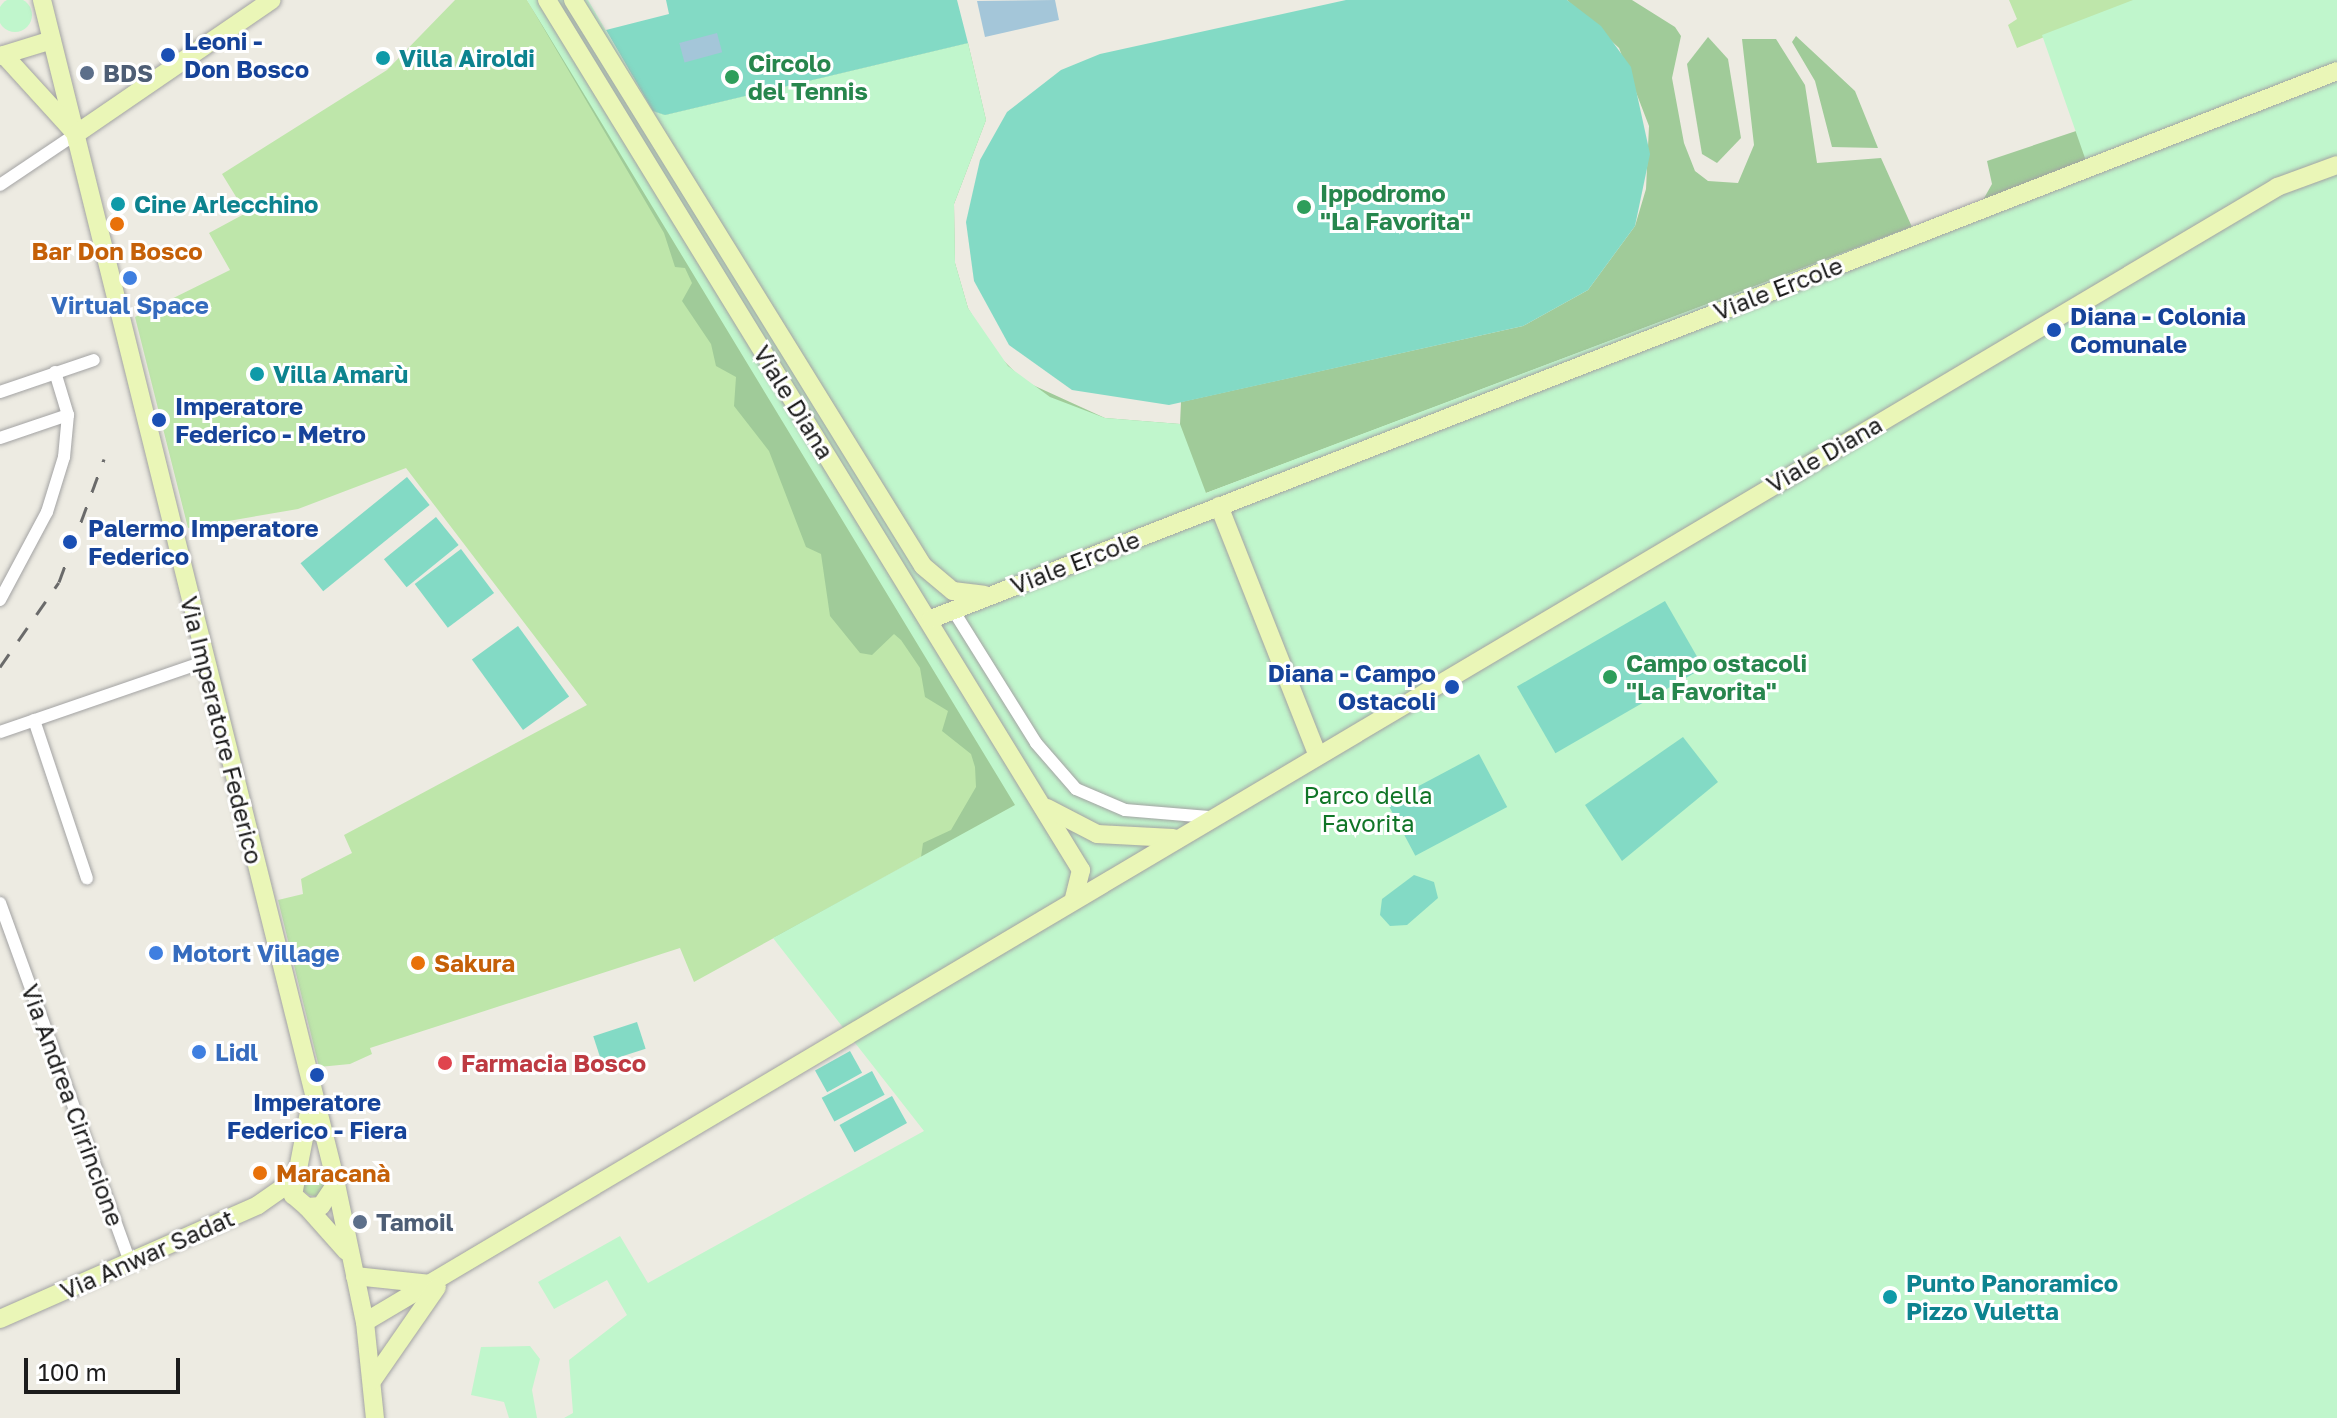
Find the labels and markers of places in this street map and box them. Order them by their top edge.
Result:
place label: Leoni - Don Bosco [184,27,309,83]
place label: Villa Airoldi [399,44,535,72]
marker: Leoni - Don Bosco [159,46,177,64]
marker: Villa Airoldi [374,49,392,67]
place label: Circolo del Tennis [748,49,868,105]
place label: BDS [103,59,153,87]
marker: BDS [78,64,96,82]
marker: Circolo del Tennis [723,68,741,86]
place label: Ippodromo "La Favorita" [1320,179,1471,235]
place label: Cine Arlecchino [134,190,318,218]
marker: Cine Arlecchino [109,195,127,213]
marker: Ippodromo "La Favorita" [1295,198,1313,216]
marker: Bar Don Bosco [108,215,126,233]
place label: Bar Don Bosco [31,237,203,265]
marker: Virtual Space [121,269,139,287]
place label: Virtual Space [51,291,209,319]
place label: Diana - Colonia Comunale [2070,302,2246,358]
marker: Diana - Colonia Comunale [2045,321,2063,339]
place label: Villa Amarù [273,360,408,388]
marker: Villa Amarù [248,365,266,383]
place label: Imperatore Federico - Metro [175,392,366,448]
marker: Imperatore Federico - Metro [150,411,168,429]
place label: Palermo Imperatore Federico [88,514,319,570]
marker: Palermo Imperatore Federico [59,531,81,553]
place label: Campo ostacoli "La Favorita" [1626,649,1807,705]
place label: Diana - Campo Ostacoli [1268,659,1436,715]
marker: Campo ostacoli "La Favorita" [1601,668,1619,686]
marker: Diana - Campo Ostacoli [1443,678,1461,696]
place label: Motort Village [172,939,340,967]
marker: Motort Village [147,944,165,962]
place label: Sakura [434,949,515,977]
marker: Sakura [409,954,427,972]
place label: Lidl [215,1038,258,1066]
marker: Lidl [190,1043,208,1061]
place label: Farmacia Bosco [461,1049,646,1077]
marker: Farmacia Bosco [436,1054,454,1072]
marker: Imperatore Federico - Fiera [308,1066,326,1084]
place label: Imperatore Federico - Fiera [227,1088,407,1144]
place label: Maracanà [276,1159,390,1187]
marker: Maracanà [251,1164,269,1182]
place label: Tamoil [376,1208,454,1236]
marker: Tamoil [351,1213,369,1231]
place label: Punto Panoramico Pizzo Vuletta [1906,1269,2118,1325]
marker: Punto Panoramico Pizzo Vuletta [1881,1288,1899,1306]

